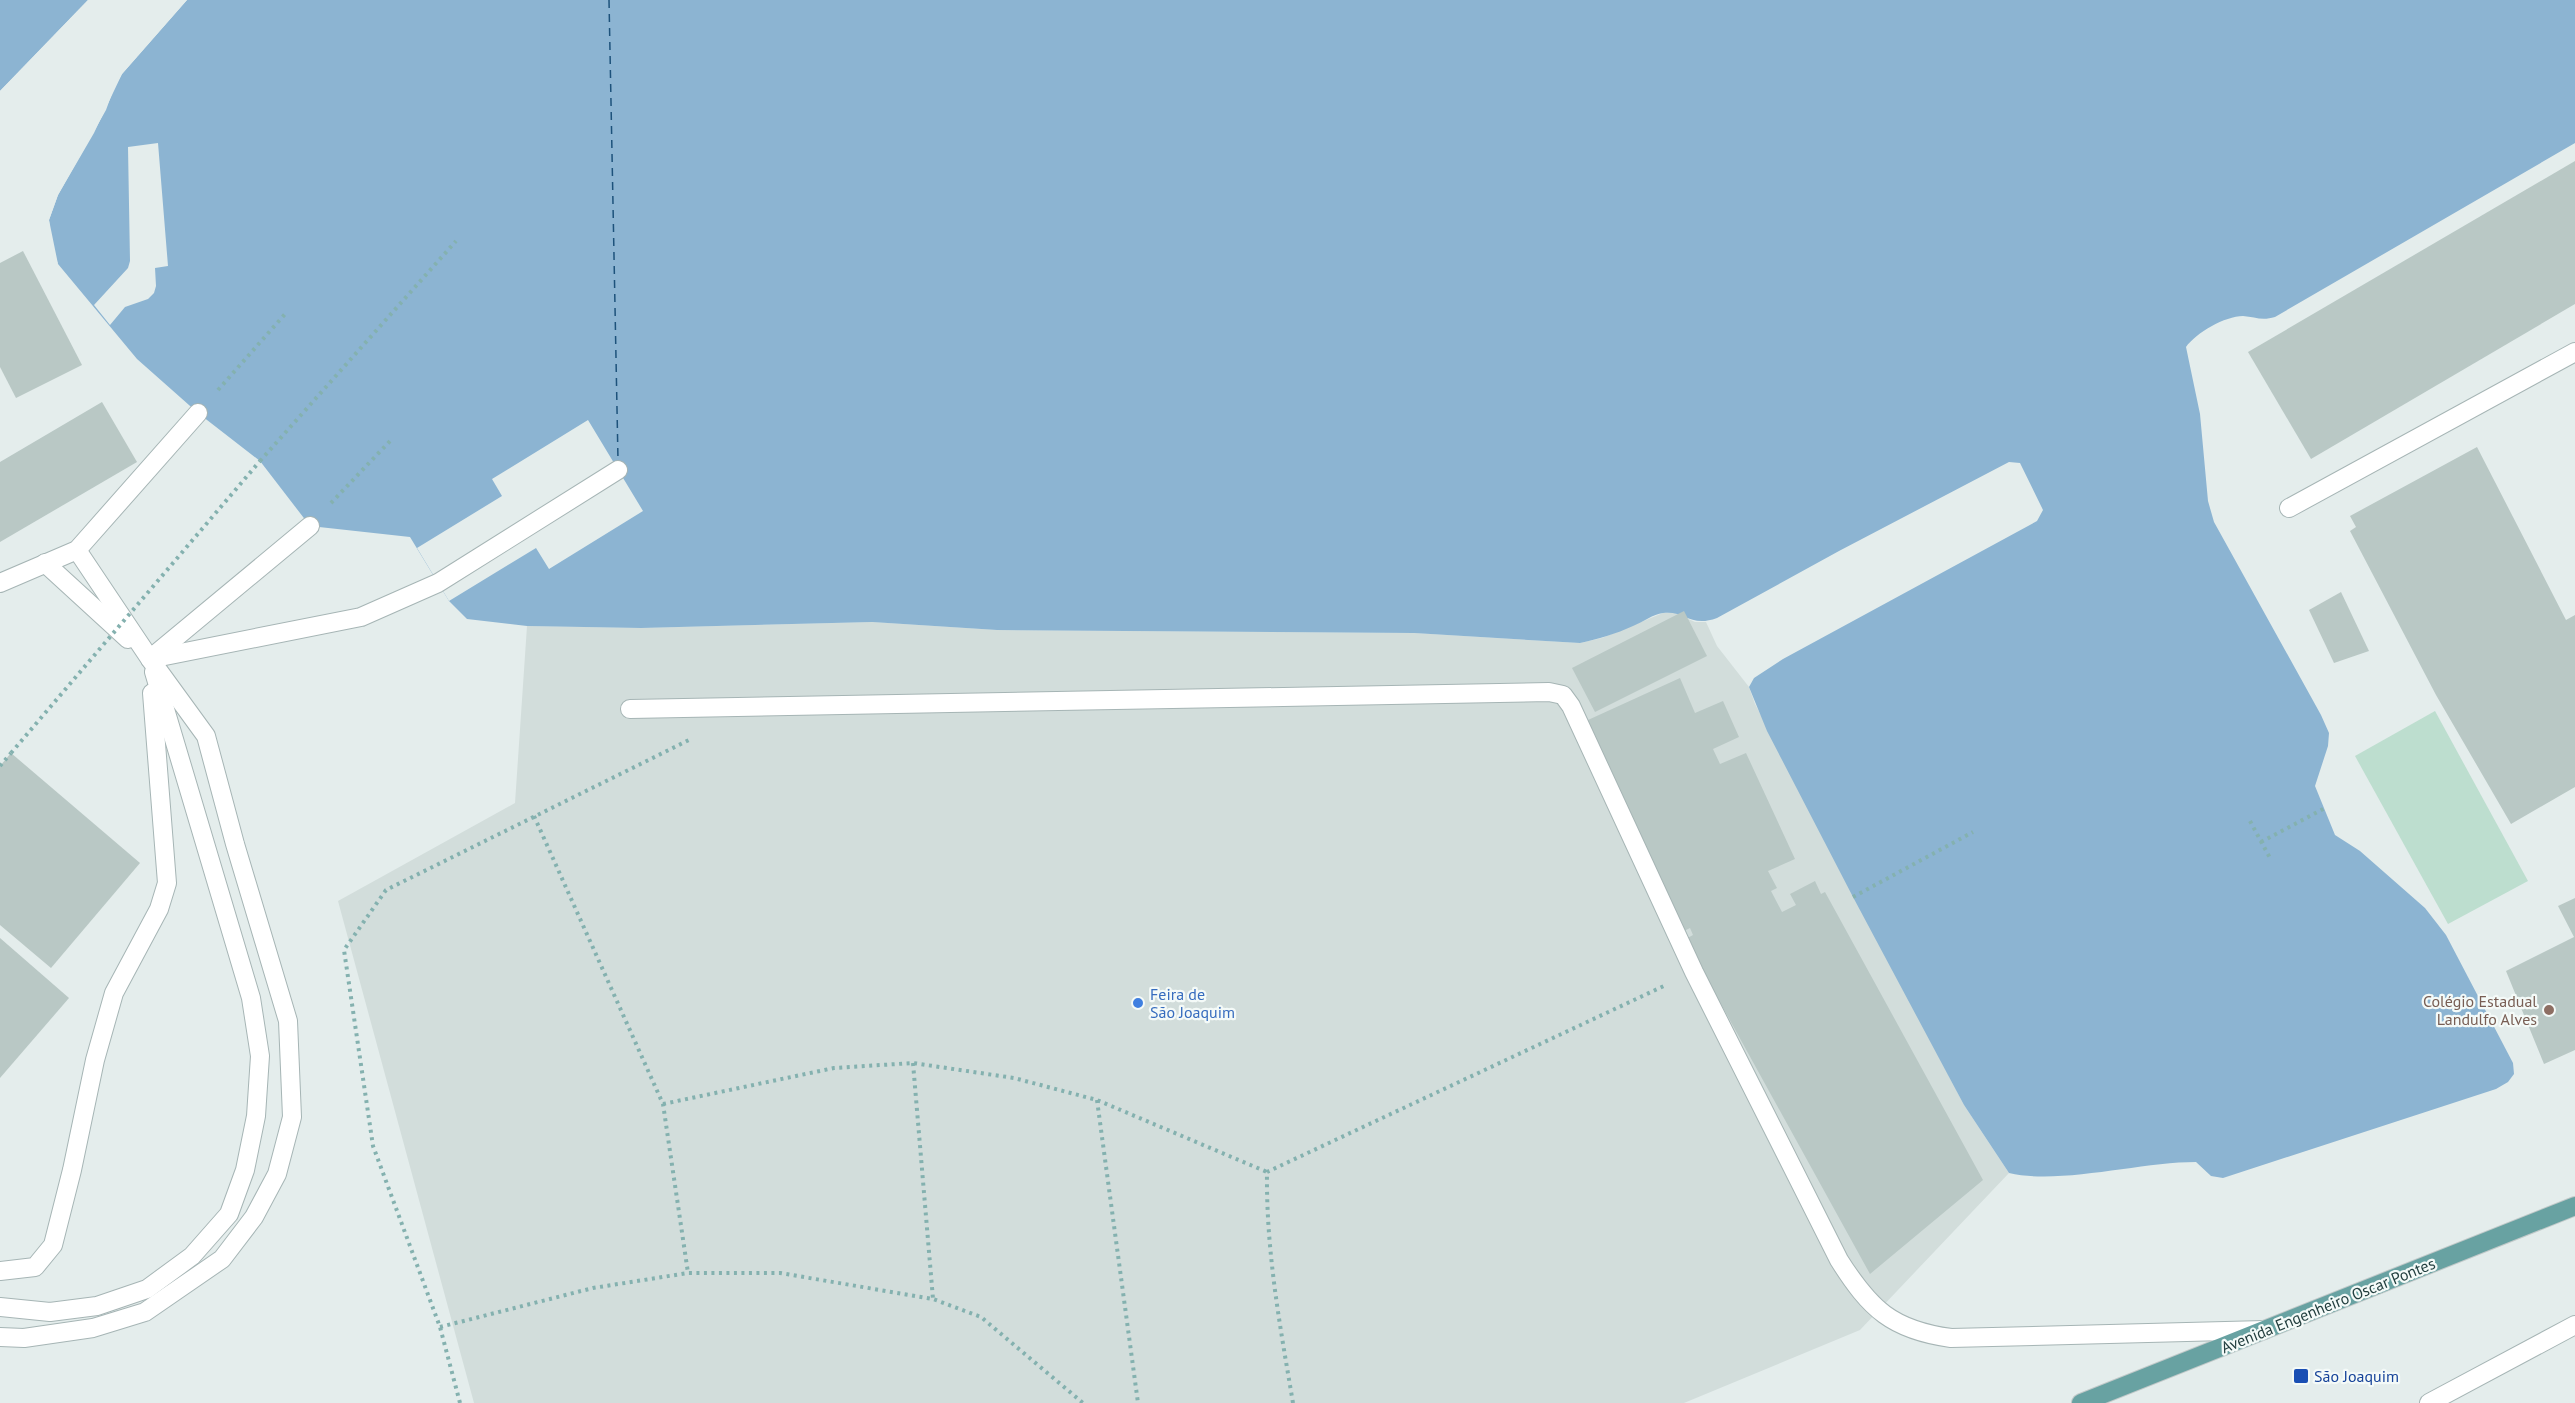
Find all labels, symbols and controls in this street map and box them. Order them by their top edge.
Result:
place label: Feira de São Joaquim [1150,984,1235,1022]
place label: Colégio Estadual Landulfo Alves [2423,991,2537,1029]
marker: Feira de São Joaquim [1131,996,1145,1010]
marker: Colégio Estadual Landulfo Alves [2542,1003,2556,1017]
street label: Avenida Engenheiro Oscar Pontes [2218,1253,2438,1357]
place label: São Joaquim [2314,1366,2399,1386]
marker: São Joaquim [2292,1367,2310,1385]

